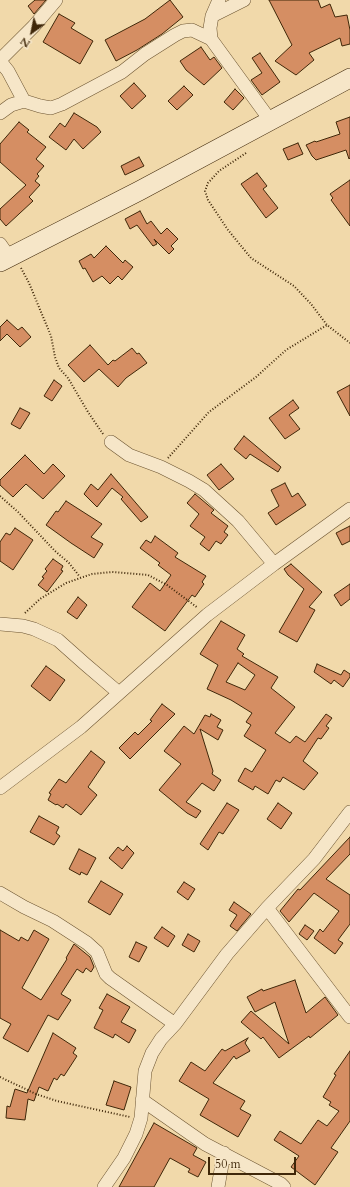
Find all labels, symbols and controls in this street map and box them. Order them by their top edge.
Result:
north arrow [12,12,52,52]
text: N [17,34,33,51]
scale bar [210,1149,298,1175]
text: 50 m [215,1156,241,1172]

